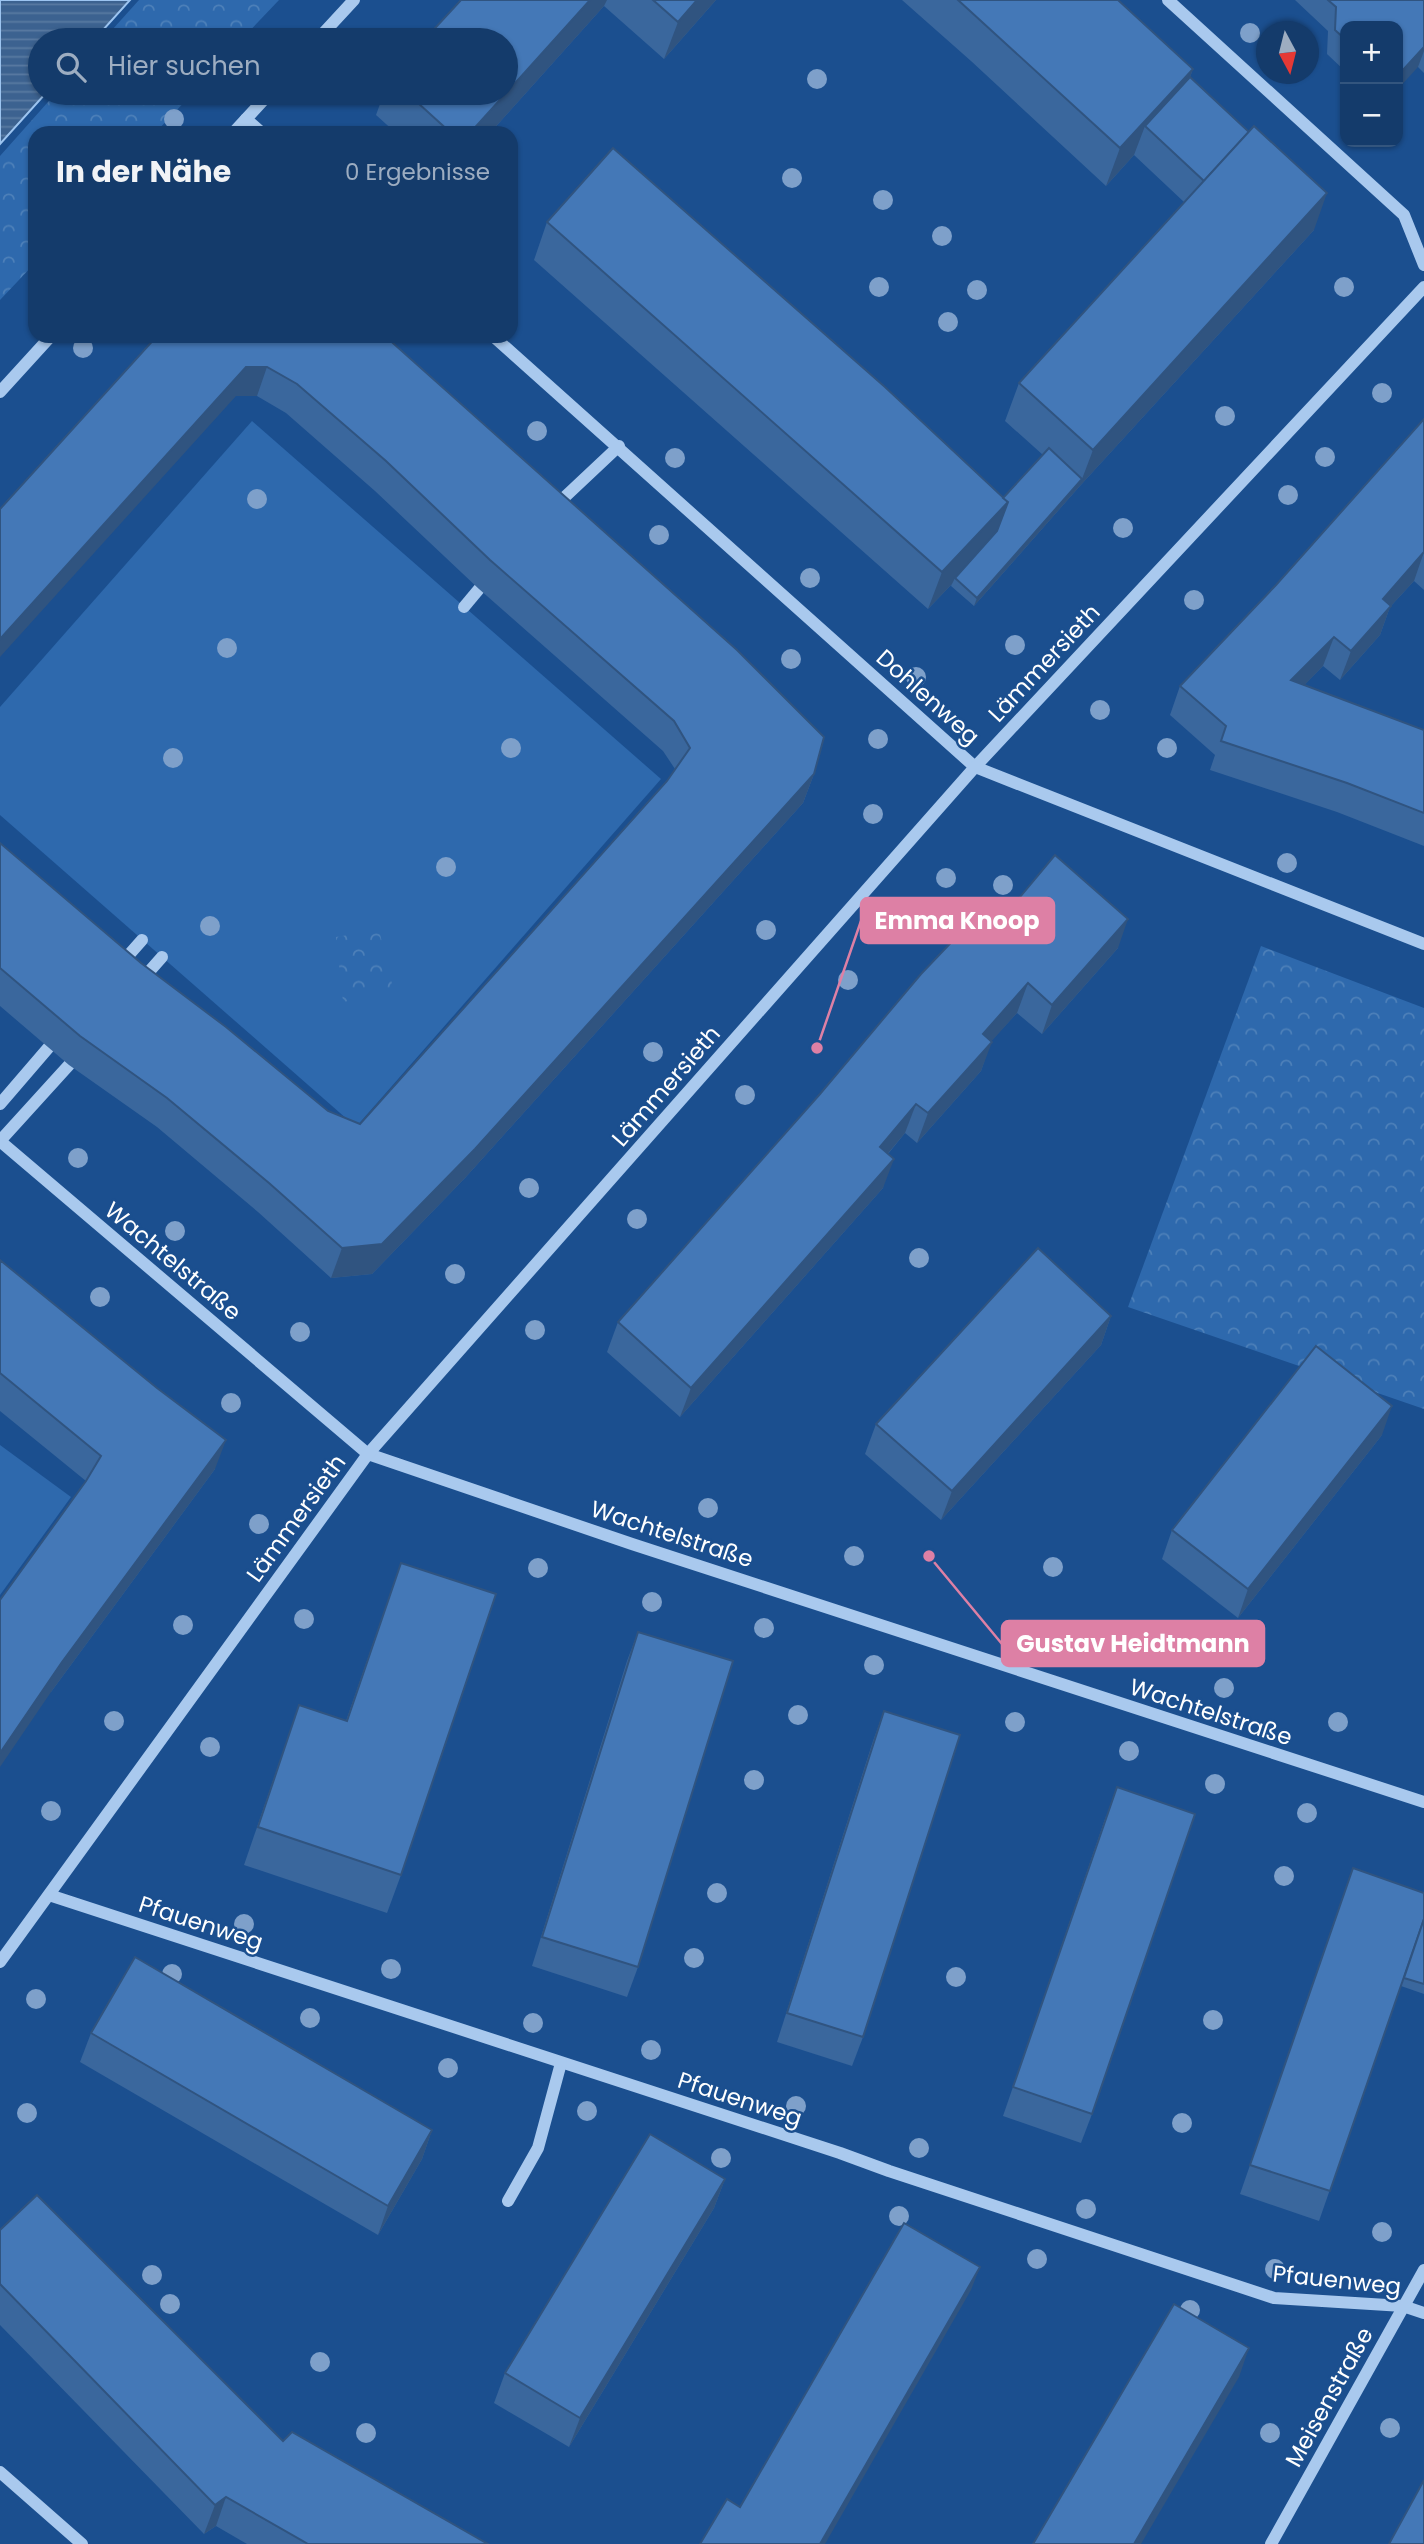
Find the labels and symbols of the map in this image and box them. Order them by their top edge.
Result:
north arrow [1256,21,1319,84]
street label: Lämmersieth [981,597,1107,729]
street label: Dohlenweg [869,642,987,752]
callout: Emma Knoop [861,898,1054,943]
text: Emma Knoop [875,904,1039,937]
street label: Lämmersieth [604,1019,728,1153]
street label: Wachtelstraße [98,1194,248,1328]
street label: Lämmersieth [239,1448,353,1588]
street label: Wachtelstraße [586,1493,758,1575]
callout: Gustav Heidtmann [1002,1621,1264,1666]
text: Gustav Heidtmann [1016,1627,1250,1660]
street label: Wachtelstraße [1125,1671,1297,1753]
street label: Pfauenweg [135,1888,267,1958]
street label: Pfauenweg [674,2064,806,2134]
street label: Pfauenweg [1271,2257,1403,2303]
street label: Meisenstraße [1277,2321,1381,2473]

